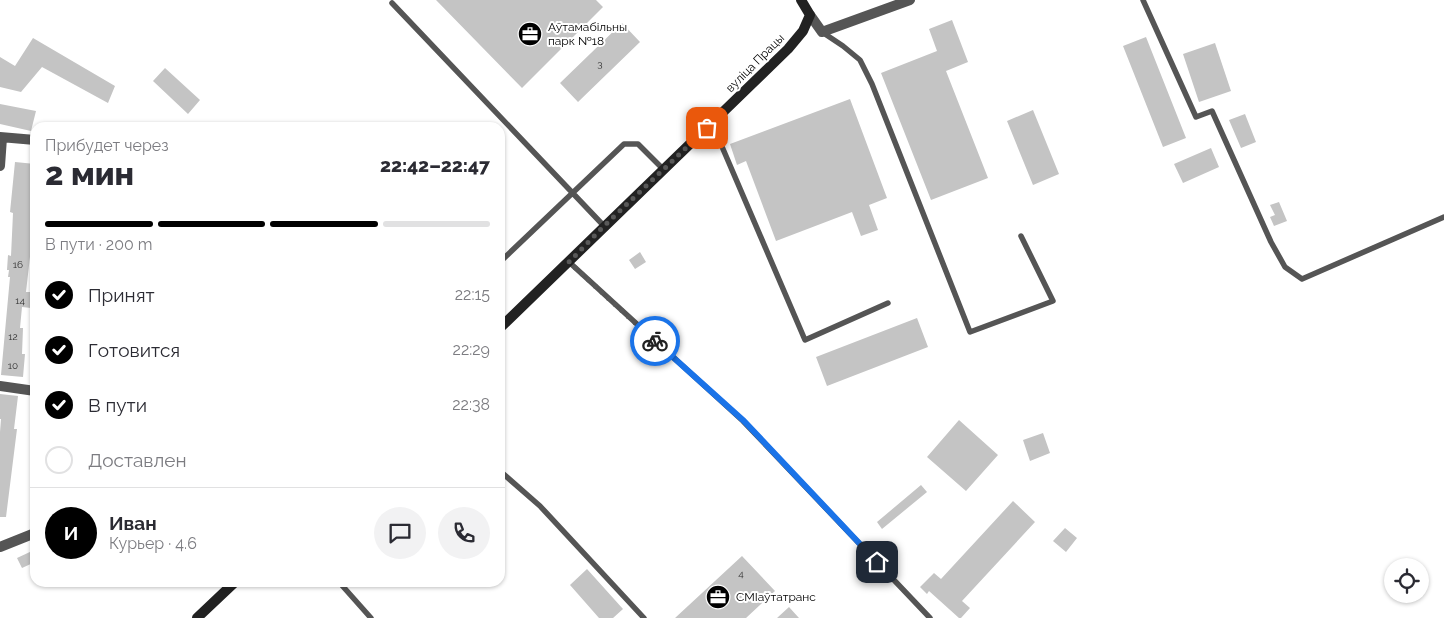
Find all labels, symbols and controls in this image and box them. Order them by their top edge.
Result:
place label: Аўтамабільны парк №18 [548,20,627,48]
office icon: Аўтамабільны парк №18 [517,21,543,47]
street label: вуліца Працы [723,31,787,95]
house number: 3 [597,58,603,69]
pin [686,107,728,149]
icon: bag [693,114,721,142]
text: Прибудет через [45,136,169,155]
text: 22:42–22:47 [380,154,490,176]
text: 2 мин [45,155,134,192]
text: В пути · 200 m [45,235,153,254]
house number: 16 [13,259,23,270]
icon: check [45,281,73,309]
text: Принят [88,284,155,306]
text: 22:15 [455,285,490,304]
house number: 14 [15,295,25,306]
courier [630,316,680,366]
icon: bike [641,327,669,355]
house number: 12 [8,331,18,342]
icon: check [45,336,73,364]
text: Готовится [88,339,180,361]
text: 22:29 [453,340,490,359]
house number: 10 [8,360,18,371]
icon: check [45,391,73,419]
text: В пути [88,394,147,416]
text: 22:38 [452,395,490,414]
text: Доставлен [88,449,187,471]
button: chat [374,507,426,559]
button: phone [438,507,490,559]
text: Иван [109,512,157,534]
text: И [64,522,78,544]
text: Курьер · 4.6 [109,534,197,553]
pin [856,541,898,583]
icon: home [863,548,891,576]
map controls [1384,558,1429,603]
button: locate [1384,558,1429,603]
house number: 4 [738,568,744,579]
office icon: СМІаўтатранс [705,584,731,610]
place label: СМІаўтатранс [736,590,816,604]

